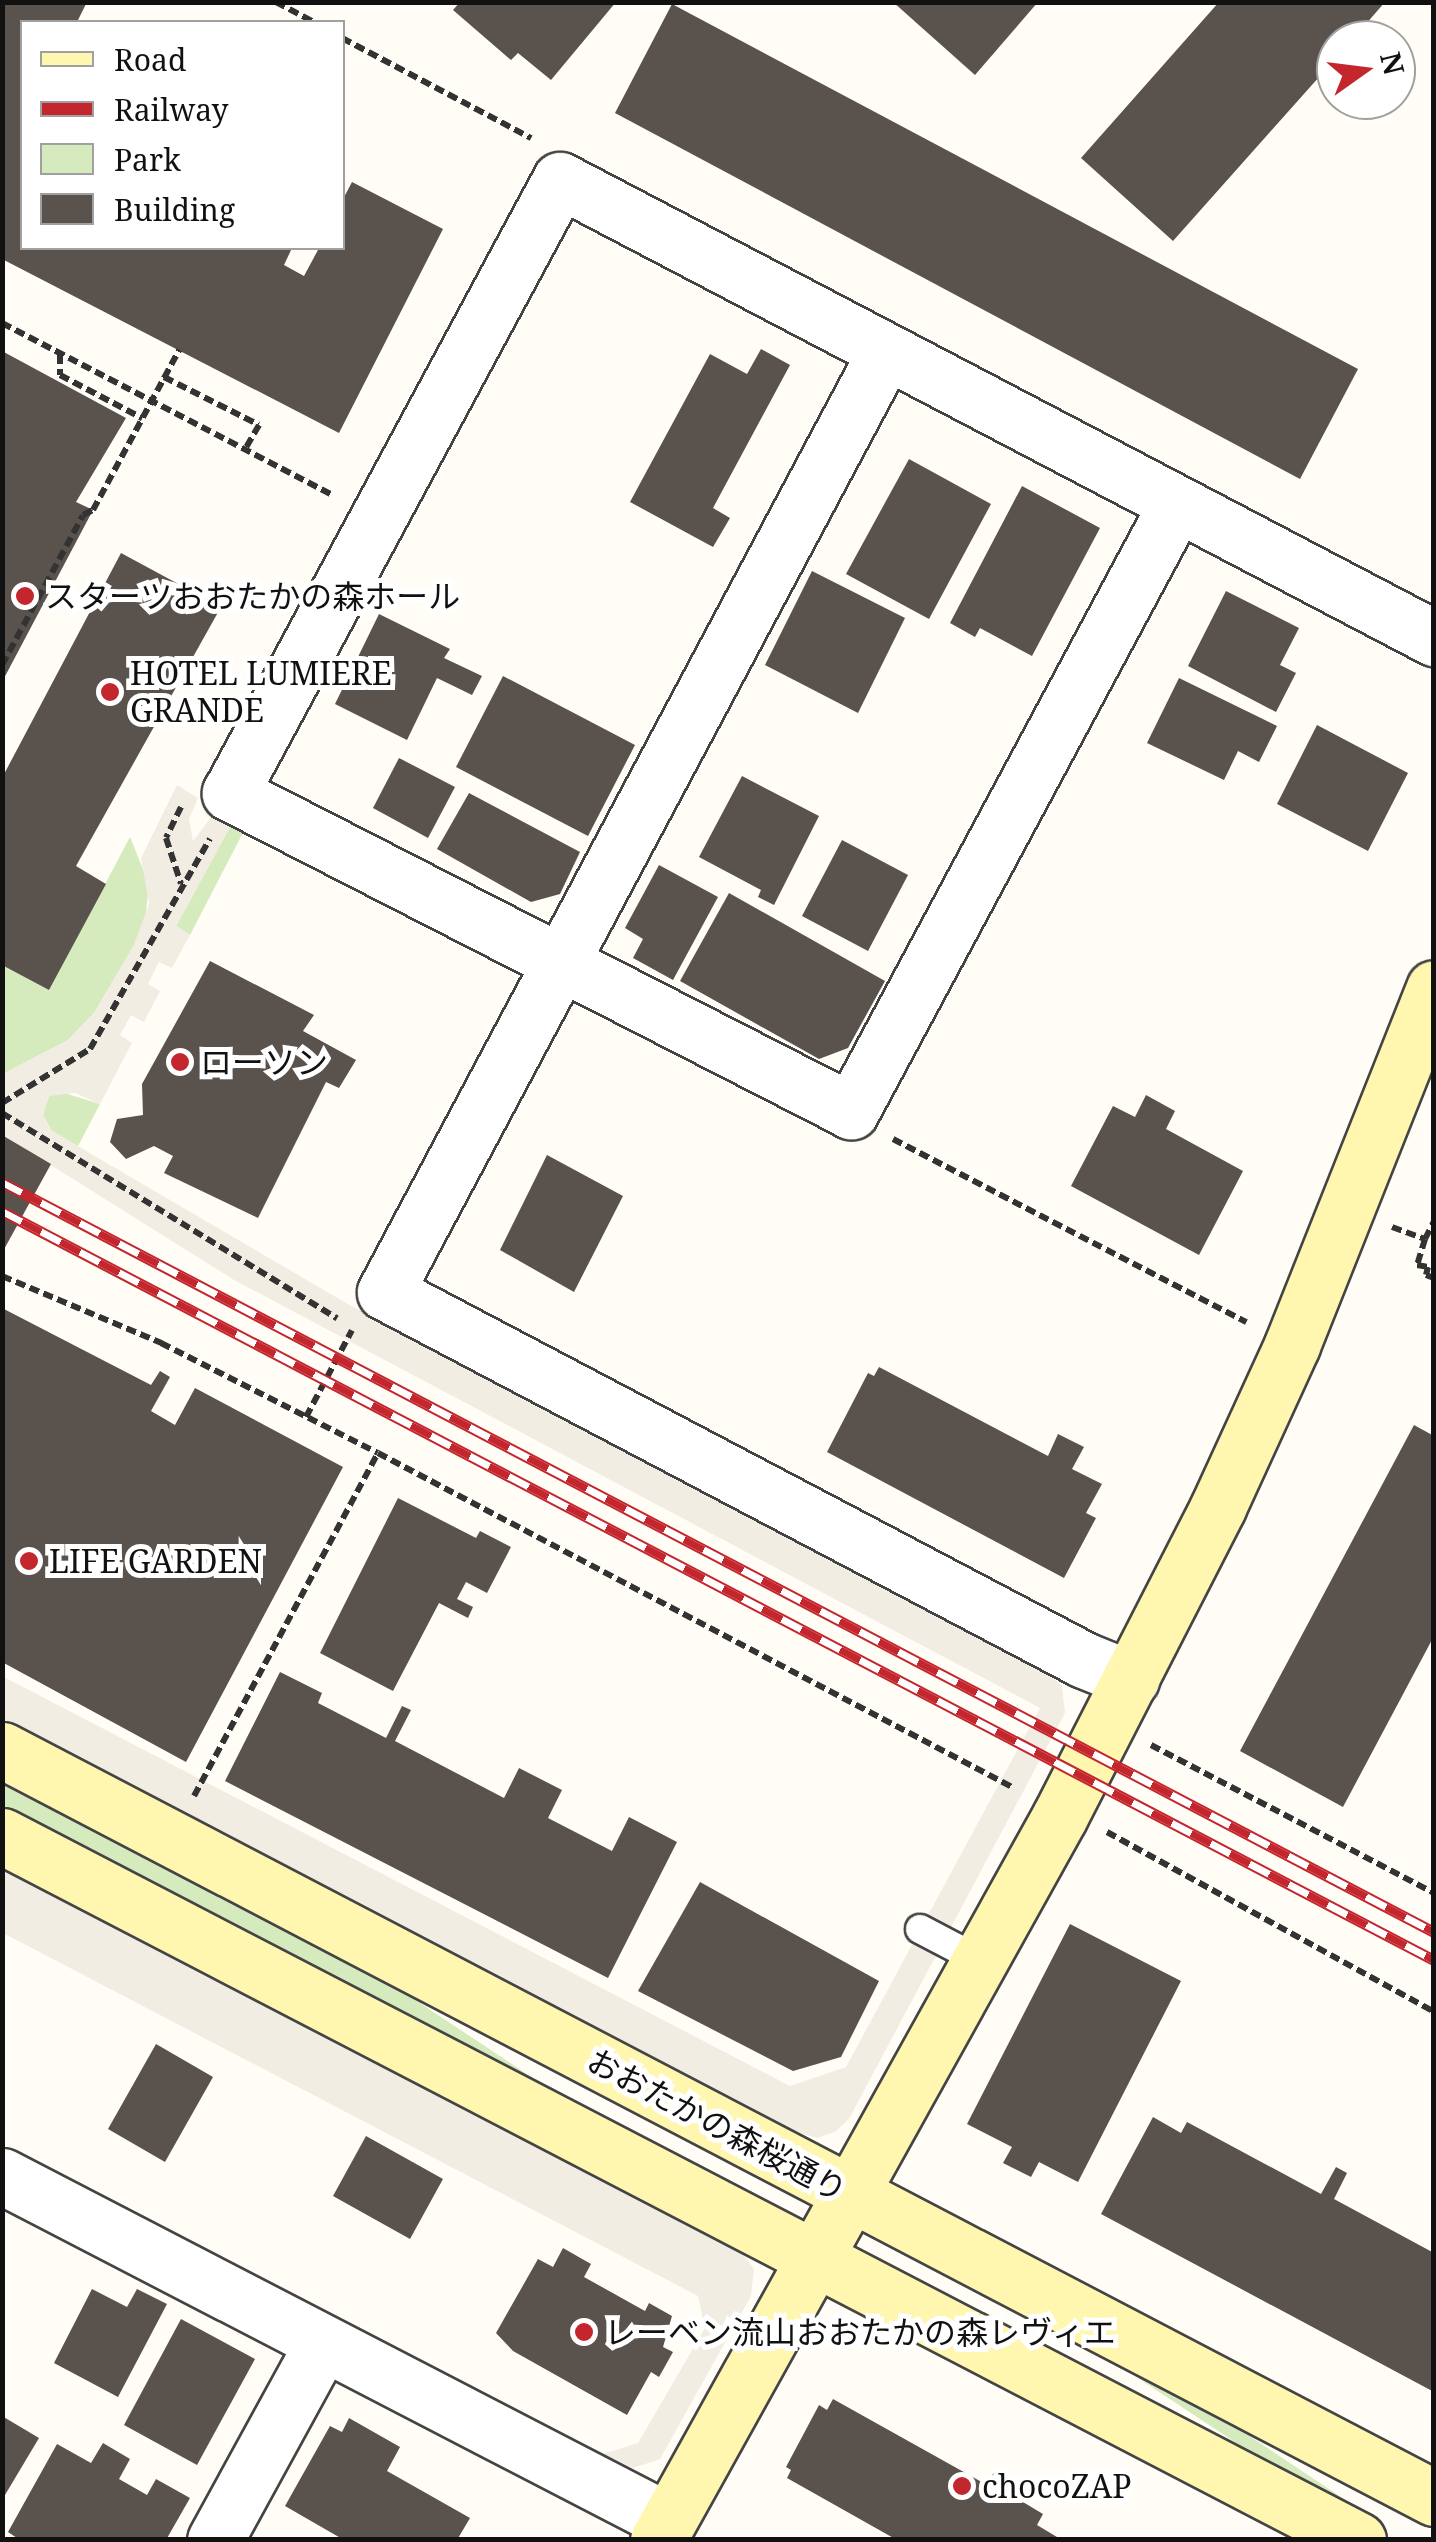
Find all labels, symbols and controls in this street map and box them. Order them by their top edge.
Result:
legend [20,20,345,250]
north arrow [1316,20,1416,120]
text: Road [114,39,186,80]
text: N [1372,48,1414,79]
text: Railway [114,89,229,130]
text: Park [114,139,181,180]
text: Building [114,189,235,230]
place label: スターツおおたかの森ホール [45,577,461,615]
marker: スターツおおたかの森ホール [14,585,36,607]
place label: HOTEL LUMIERE GRANDE [130,655,392,730]
marker: HOTEL LUMIERE GRANDE [99,681,121,703]
place label: ローソン [200,1043,328,1081]
marker: ローソン [169,1051,191,1073]
place label: LIFE GARDEN [49,1542,262,1580]
marker: LIFE GARDEN [18,1550,40,1572]
street label: おおたかの森桜通り [581,2040,853,2210]
place label: レーベン流山おおたかの森レヴィエ [604,2313,1116,2351]
marker: レーベン流山おおたかの森レヴィエ [573,2321,595,2343]
place label: chocoZAP [982,2467,1132,2505]
marker: chocoZAP [951,2475,973,2497]

